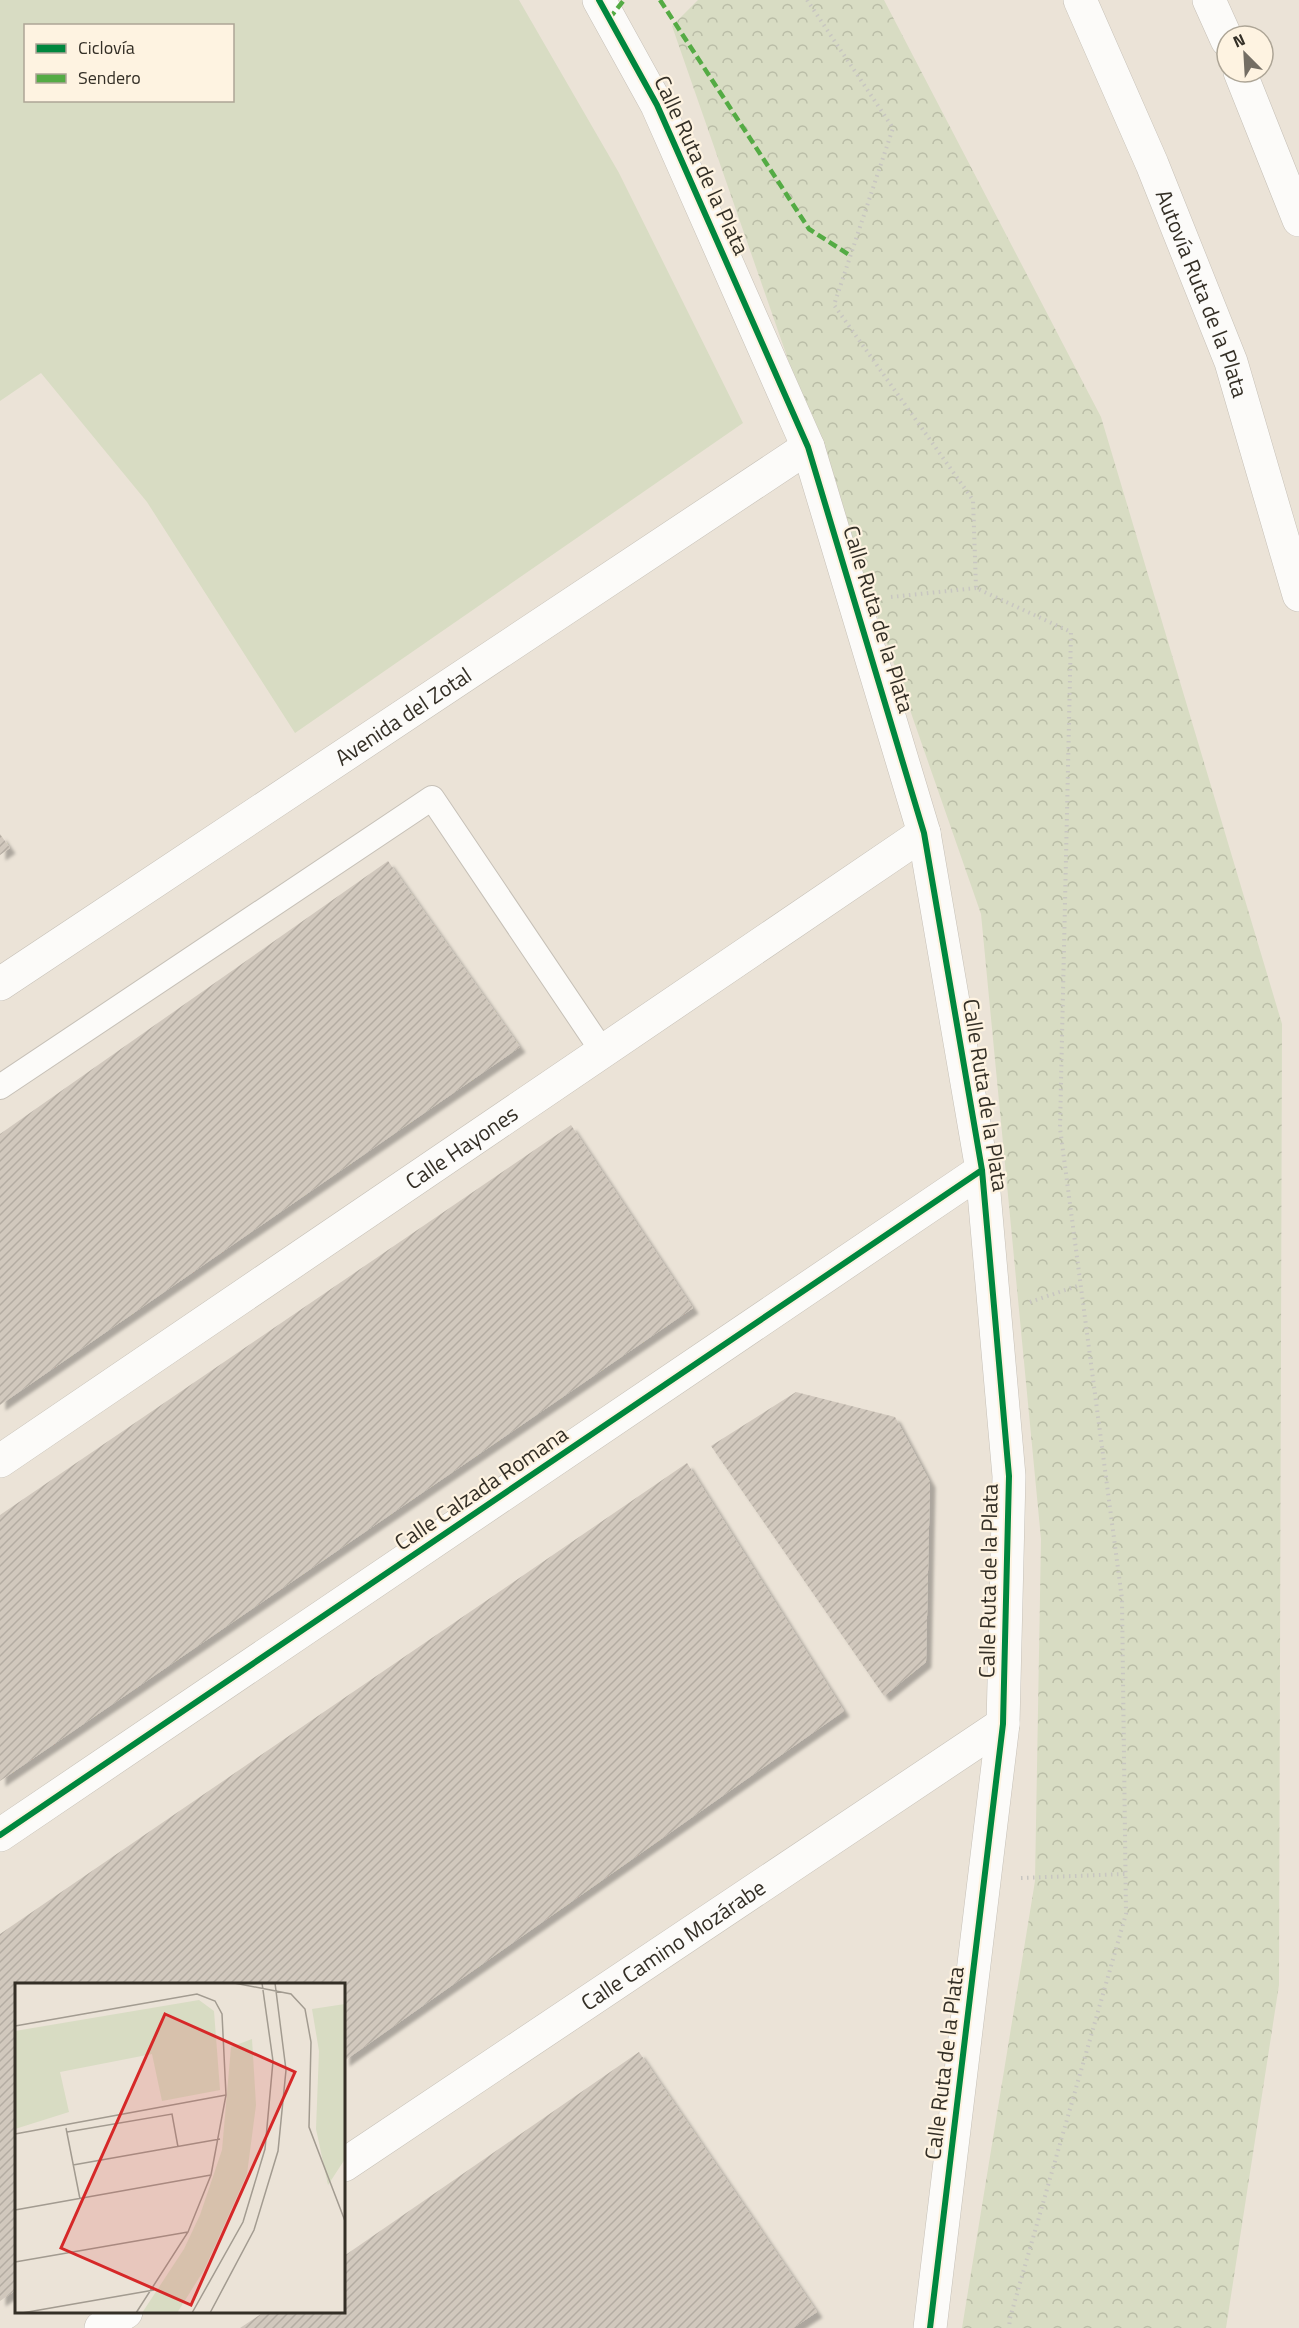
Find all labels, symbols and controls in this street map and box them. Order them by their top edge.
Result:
legend [24,24,234,102]
north arrow [1215,24,1275,84]
text: N [1229,27,1249,54]
text: Ciclovía [78,34,135,61]
text: Sendero [78,64,141,91]
street label: Calle Ruta de la Plata [646,70,758,260]
street label: Autovía Ruta de la Plata [1147,184,1257,401]
street label: Calle Ruta de la Plata [834,521,924,717]
street label: Avenida del Zotal [328,658,478,774]
street label: Calle Ruta de la Plata [954,996,1018,1194]
street label: Calle Hayones [398,1097,525,1198]
street label: Calle Calzada Romana [387,1417,575,1559]
street label: Calle Ruta de la Plata [969,1484,1007,1678]
street label: Calle Camino Mozárabe [574,1871,772,2019]
street label: Calle Ruta de la Plata [915,1965,973,2161]
inset map [15,1983,345,2313]

